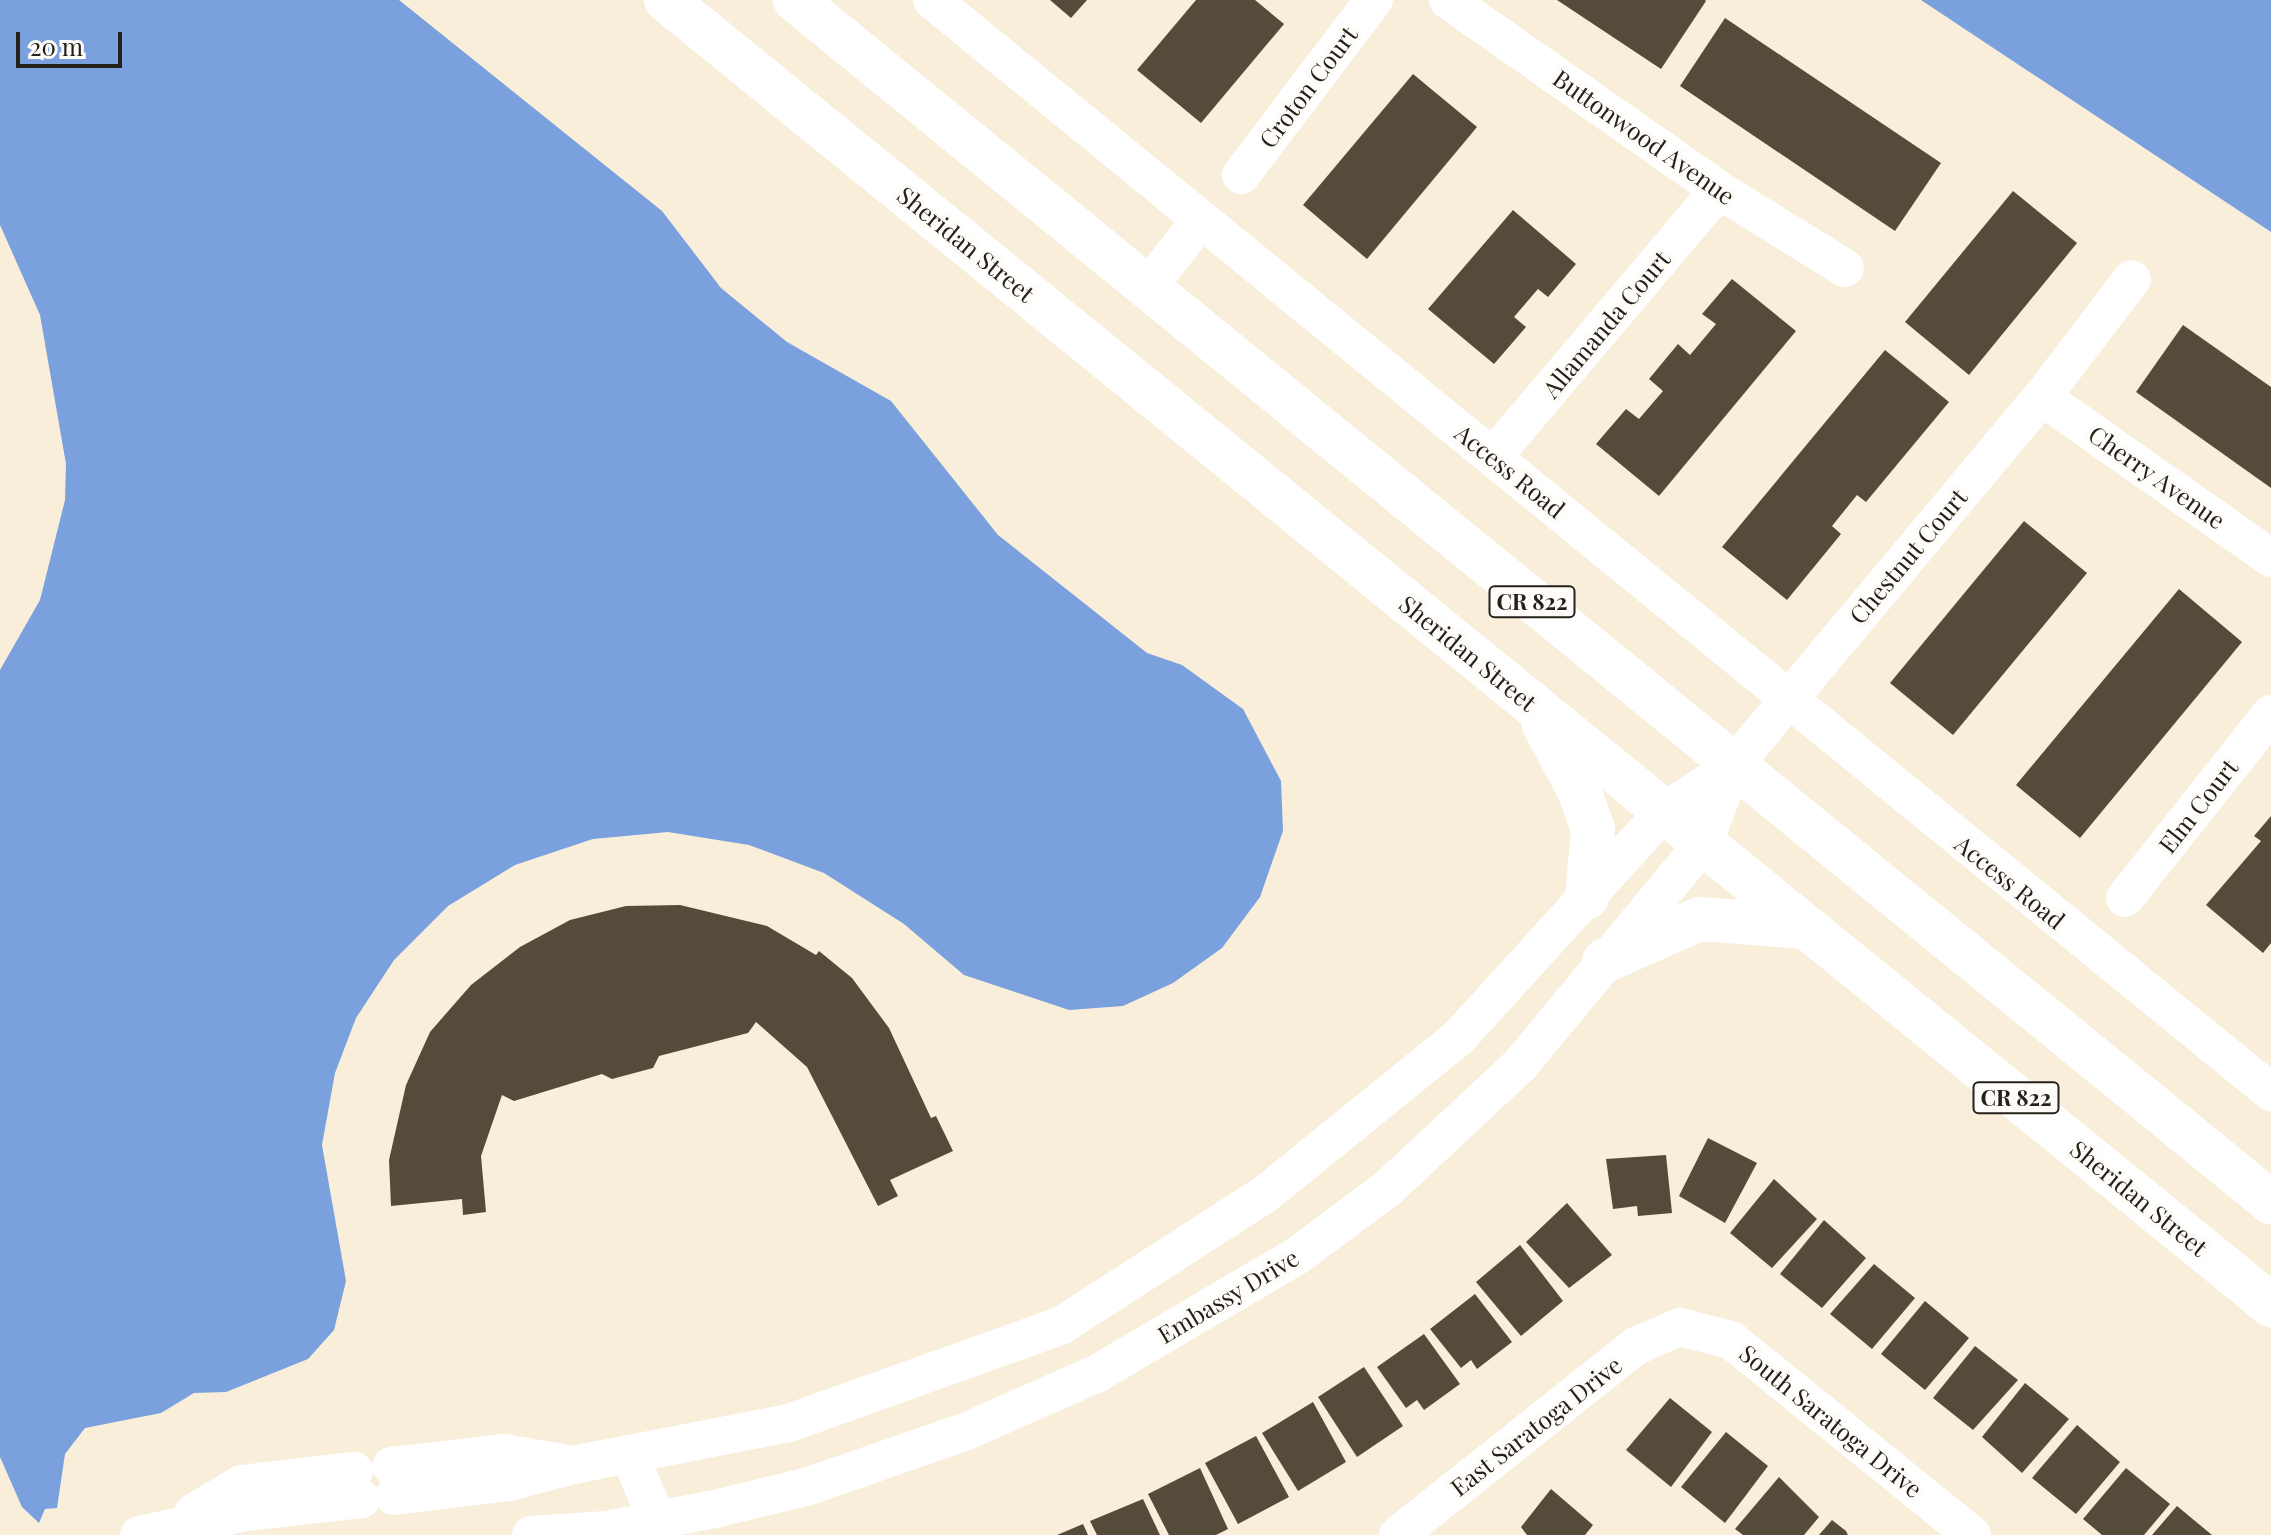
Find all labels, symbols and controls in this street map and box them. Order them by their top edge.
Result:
scale bar [20,16,126,66]
street label: Croton Court [1253,21,1363,153]
text: 20 m [30,30,83,62]
street label: Buttonwood Avenue [1547,63,1741,211]
street label: Sheridan Street [892,180,1040,308]
street label: Allamanda Court [1536,245,1676,403]
street label: Access Road [1449,418,1571,524]
street label: Cherry Avenue [2083,419,2231,535]
street label: Chestnut Court [1843,483,1973,629]
road number: CR 822 [1488,584,1576,620]
street label: Sheridan Street [1394,589,1542,717]
street label: Elm Court [2152,753,2244,859]
street label: Access Road [1949,829,2071,935]
road number: CR 822 [1972,1080,2060,1116]
street label: Sheridan Street [2065,1134,2213,1262]
street label: Embassy Drive [1152,1243,1304,1349]
street label: South Saratoga Drive [1734,1338,1928,1504]
street label: East Saratoga Drive [1444,1350,1628,1502]

